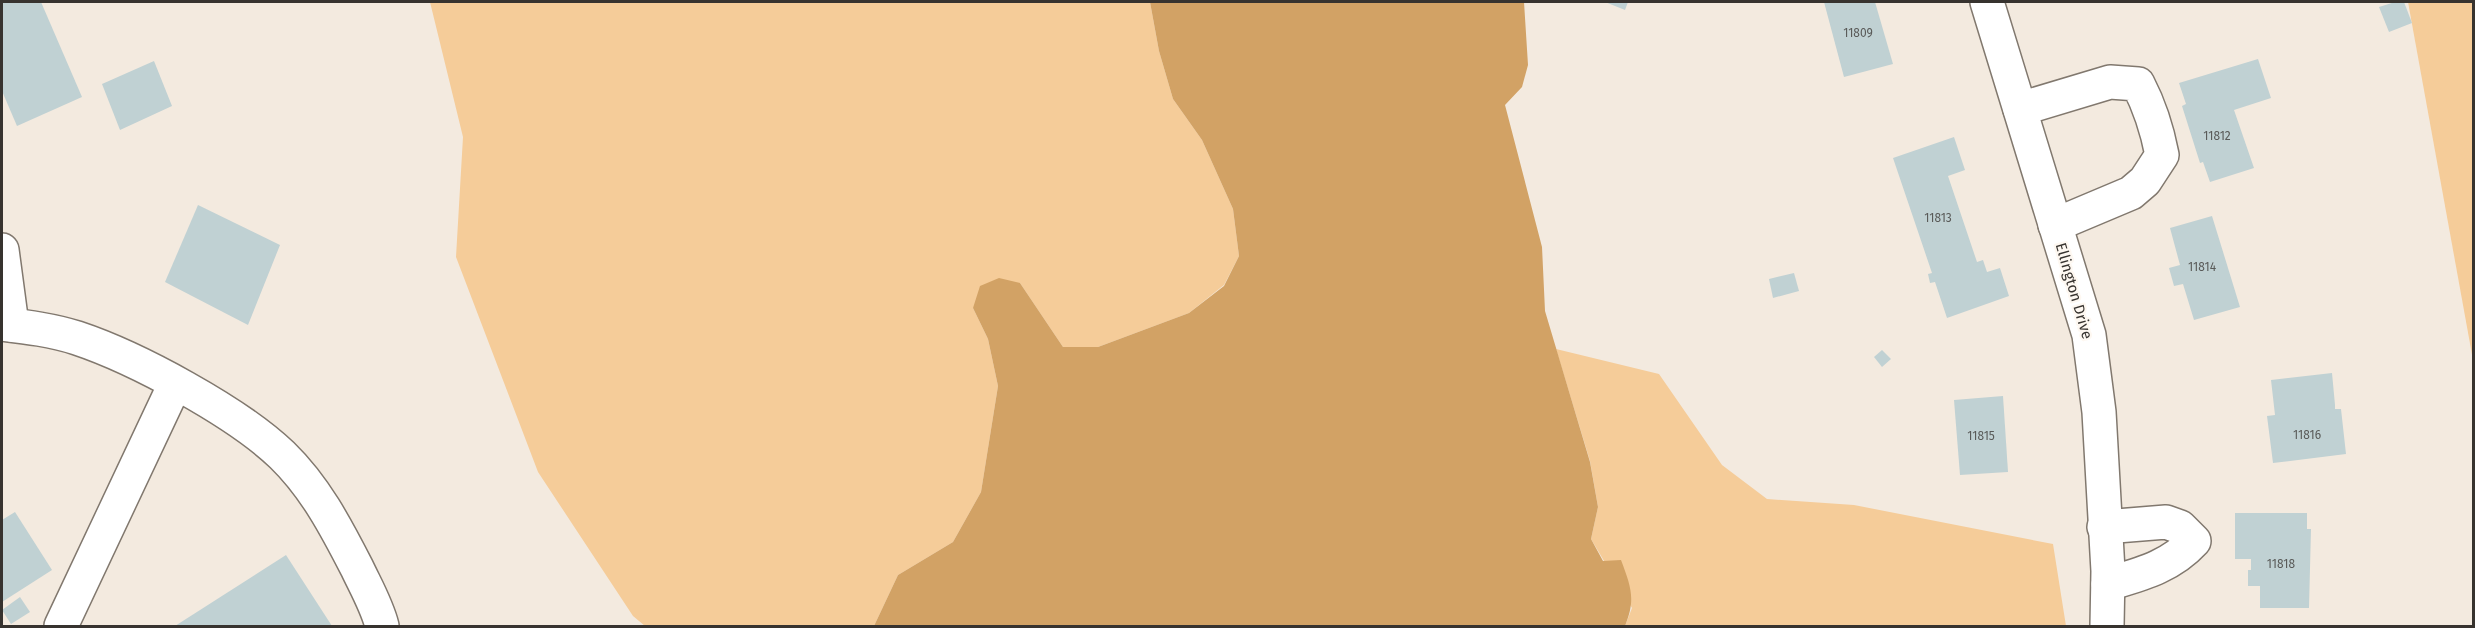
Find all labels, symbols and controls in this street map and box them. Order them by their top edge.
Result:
house number: 11809 [1843,26,1873,40]
house number: 11812 [2203,129,2231,143]
house number: 11813 [1924,211,1952,225]
street label: Ellington Drive [2052,241,2096,341]
house number: 11814 [2188,260,2217,274]
house number: 11816 [2293,428,2321,442]
house number: 11815 [1967,429,1995,443]
house number: 11818 [2267,557,2296,571]

